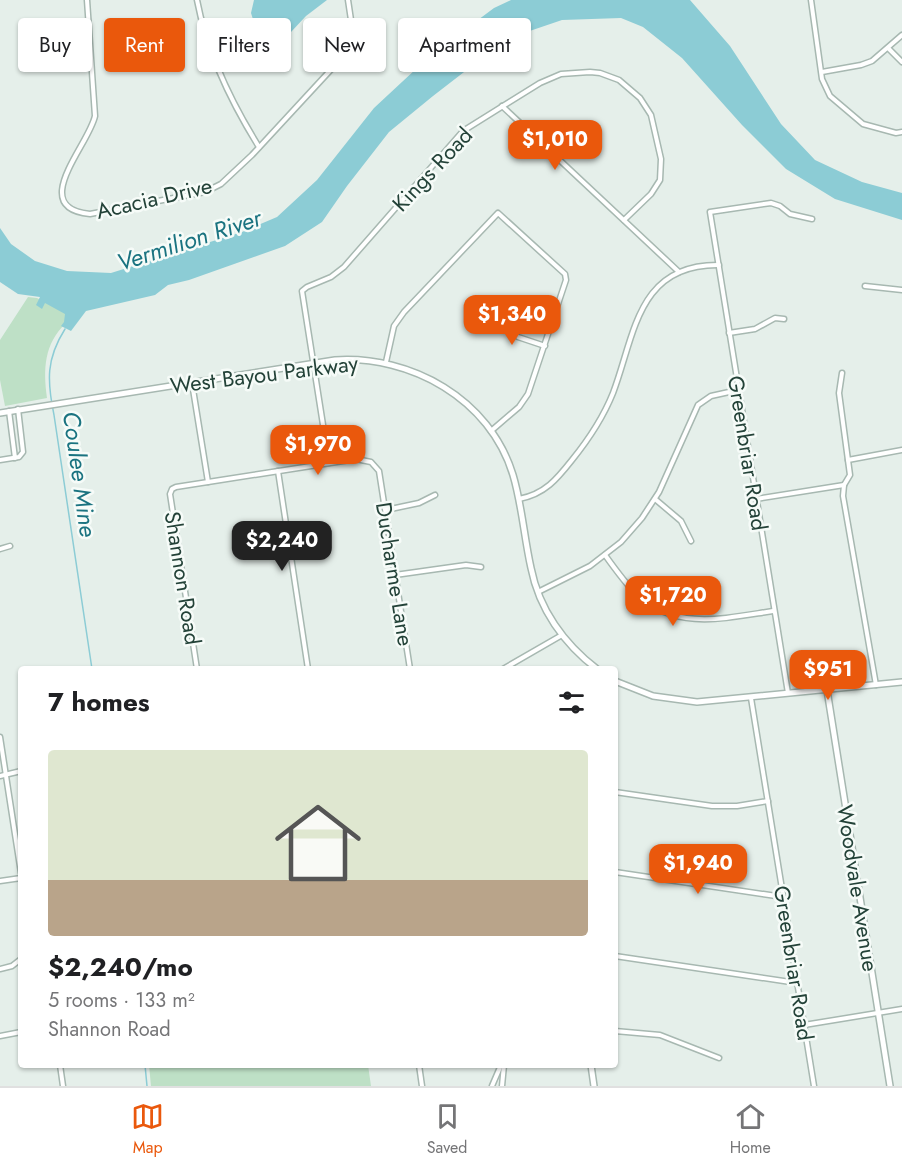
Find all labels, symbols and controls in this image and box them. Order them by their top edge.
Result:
chip: Buy [18,18,92,72]
chip: Rent [104,18,185,72]
chip: Filters [197,18,291,72]
chip: New [303,18,386,72]
chip: Apartment [398,18,531,72]
street label: Kings Road [384,120,480,218]
pin: $1,010 [506,120,604,171]
text: $1,010 [522,125,588,154]
street label: Acacia Drive [93,169,215,227]
water label: Vermilion River [112,200,268,280]
pin: $1,340 [463,295,561,346]
text: $1,340 [478,300,546,329]
street label: West Bayou Parkway [168,347,360,401]
street label: Greenbriar Road [720,373,776,533]
water label: Coulee Mine [54,409,106,539]
pin: $1,970 [269,425,367,476]
text: $1,970 [284,430,352,459]
street label: Ducharme Lane [368,500,422,648]
street label: Shannon Road [157,509,209,647]
pin: $2,240 [233,521,331,572]
text: $2,240 [246,526,318,555]
pin: $1,720 [624,576,722,627]
text: $1,720 [639,581,707,610]
pin: $951 [792,650,864,701]
text: $951 [804,655,852,684]
text: 7 homes [48,683,150,721]
icon: filters [555,686,588,719]
icon: home [264,789,372,897]
street label: Woodvale Avenue [829,802,887,974]
pin: $1,940 [649,844,747,895]
text: $1,940 [663,849,733,878]
street label: Greenbriar Road [766,883,822,1043]
text: $2,240/mo [48,948,193,986]
text: 5 rooms · 133 m² [48,986,195,1015]
text: Shannon Road [48,1015,171,1044]
tab: Map [131,1100,164,1159]
tab: Saved [427,1100,467,1159]
tab: Home [730,1100,771,1159]

